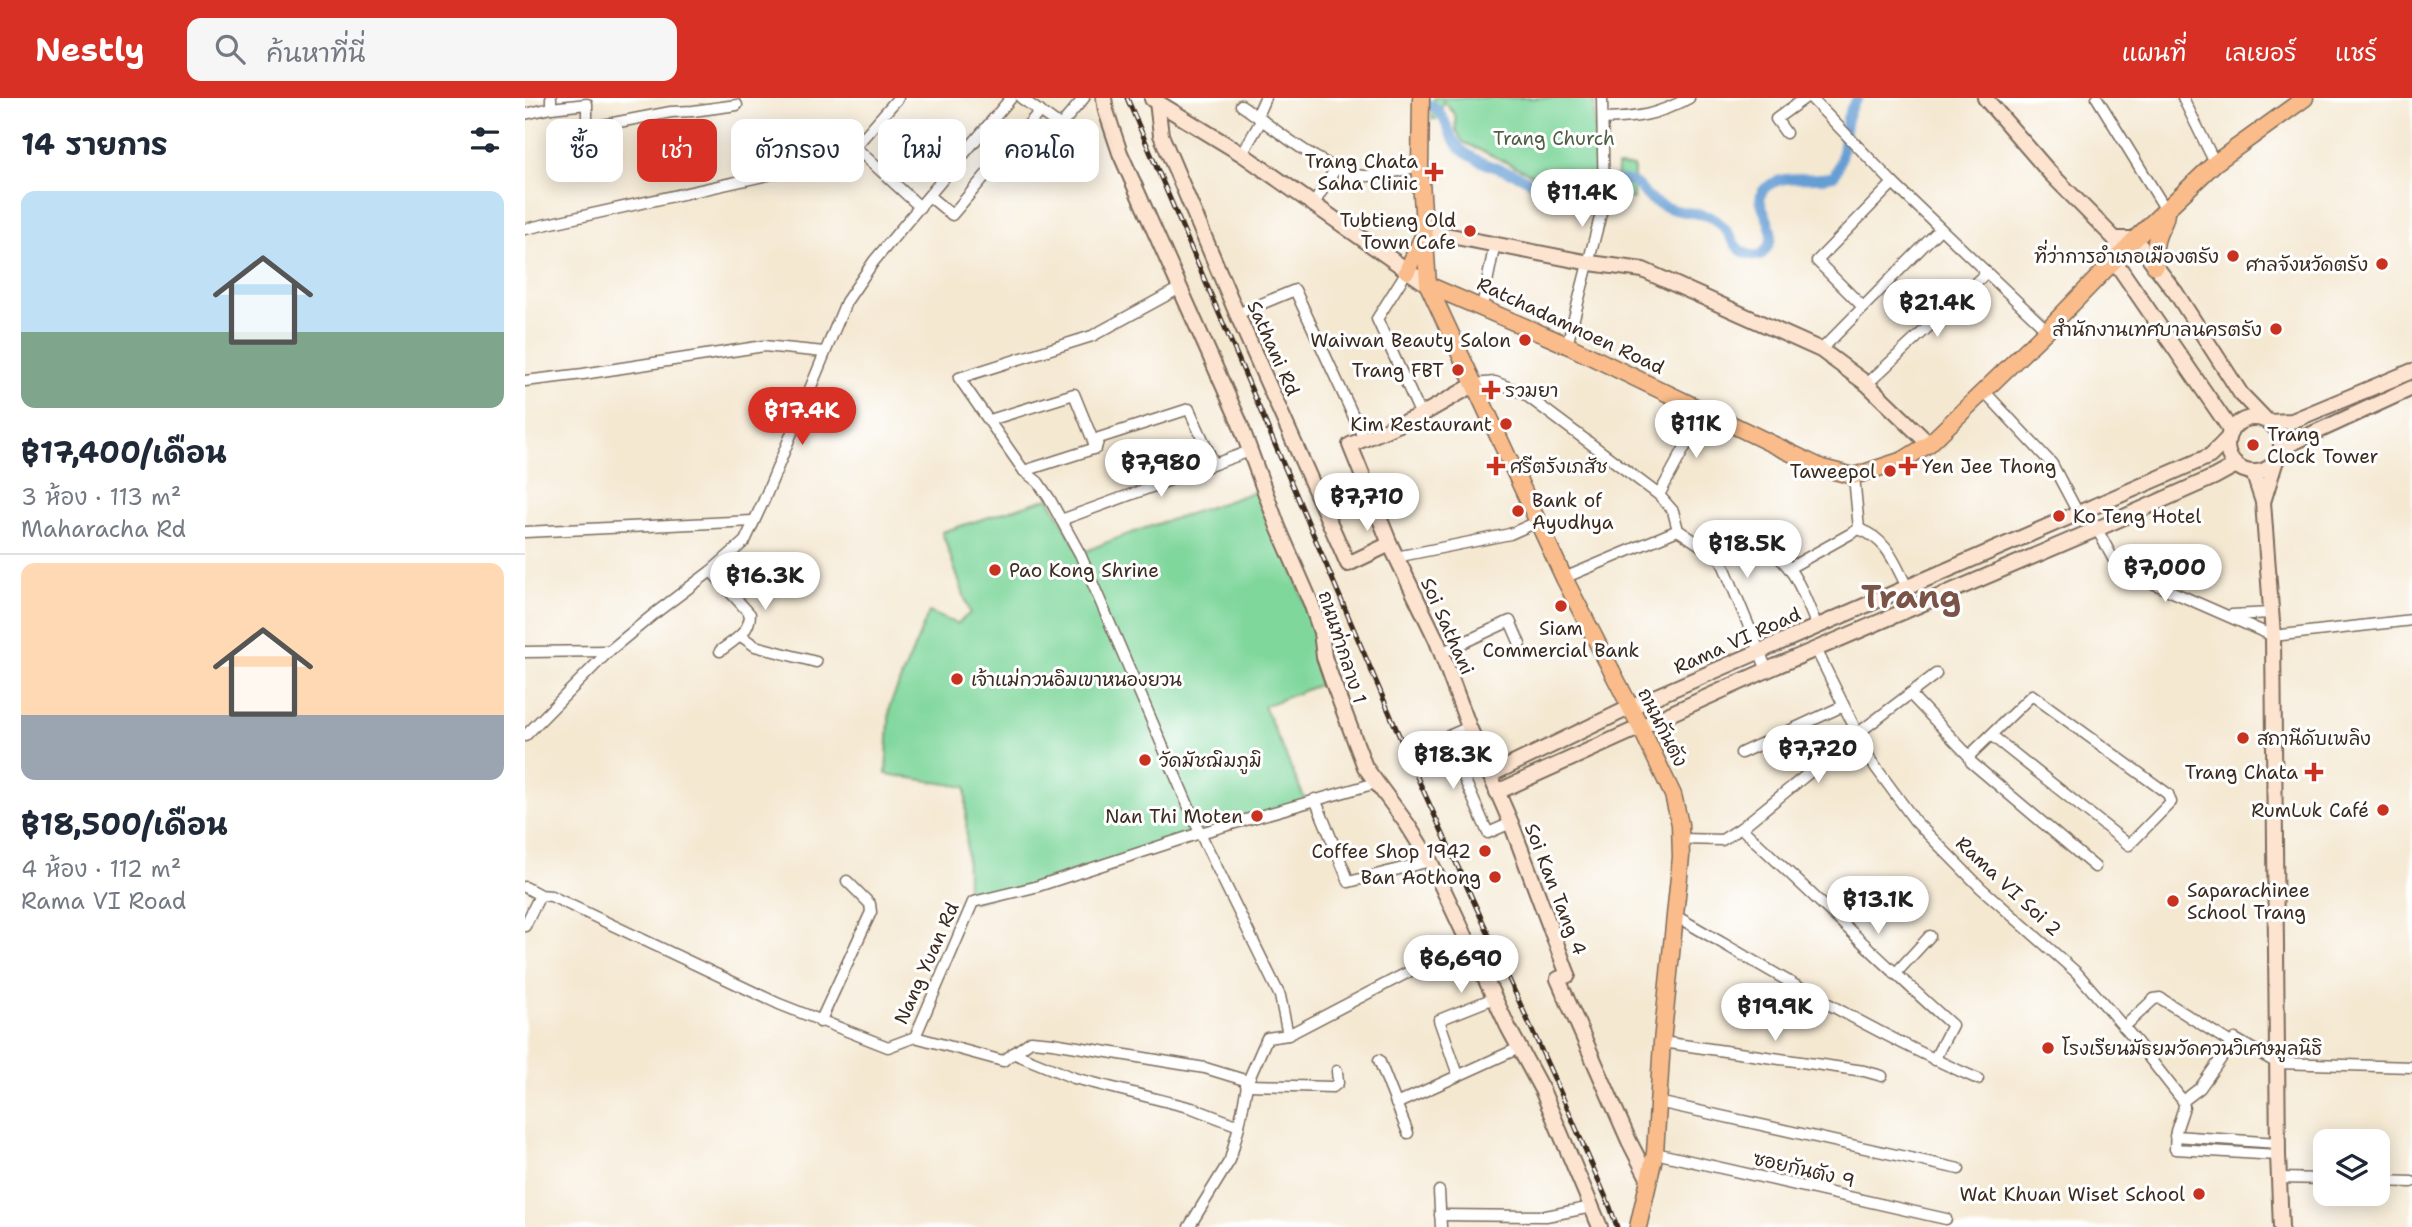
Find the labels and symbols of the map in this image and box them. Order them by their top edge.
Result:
park label: Trang Church [1493,126,1615,151]
place label: Trang Chata Saha Clinic [1305,149,1418,196]
marker: Trang Chata Saha Clinic [1424,162,1444,182]
pin: ฿11.4K [1525,170,1639,229]
place label: Tubtieng Old Town Cafe [1340,208,1456,255]
marker: Tubtieng Old Town Cafe [1462,223,1478,239]
place label: ที่ว่าการอำเภอเมืองตรัง [2034,239,2219,269]
marker: ที่ว่าการอำเภอเมืองตรัง [2225,248,2241,264]
place label: ศาลจังหวัดตรัง [2246,252,2368,277]
marker: ศาลจังหวัดตรัง [2374,256,2390,272]
street label: Ratchadamnoen Road [1473,271,1669,380]
pin: ฿21.4K [1880,280,1994,339]
street label: Sathani Rd [1242,297,1306,400]
place label: สำนักงานเทศบาลนครตรัง [2052,317,2262,342]
marker: สำนักงานเทศบาลนครตรัง [2268,321,2284,337]
place label: Waiwan Beauty Salon [1310,328,1511,353]
marker: Waiwan Beauty Salon [1517,332,1533,348]
place label: Trang FBT [1352,358,1444,383]
marker: Trang FBT [1450,362,1466,378]
place label: รวมยา [1505,378,1558,403]
marker: รวมยา [1483,382,1499,398]
pin: ฿17.4K [745,388,859,447]
pin: ฿11K [1655,400,1737,460]
place label: Kim Restaurant [1350,412,1492,437]
marker: Kim Restaurant [1498,416,1514,432]
place label: Trang Clock Tower [2267,422,2379,469]
marker: Trang Clock Tower [2245,437,2261,453]
pin: ฿7,980 [1104,440,1218,499]
place label: ศรีตรังเภสัช [1510,454,1608,479]
place label: Yen Jee Thong [1922,454,2056,479]
marker: ศรีตรังเภสัช [1488,458,1504,474]
marker: Yen Jee Thong [1900,458,1916,474]
place label: Taweepol [1790,459,1876,484]
marker: Taweepol [1882,463,1898,479]
pin: ฿7,710 [1310,474,1424,533]
place label: Bank of Ayudhya [1532,488,1614,535]
marker: Bank of Ayudhya [1510,503,1526,519]
place label: Ko Teng Hotel [2073,504,2201,529]
marker: Ko Teng Hotel [2051,508,2067,524]
pin: ฿18.5K [1690,520,1804,580]
pin: ฿7,000 [2108,545,2222,604]
pin: ฿16.3K [708,552,822,612]
place label: Pao Kong Shrine [1009,558,1159,583]
marker: Pao Kong Shrine [987,562,1003,578]
street label: Soi Sathani [1415,574,1480,679]
district label: Trang [1861,574,1961,619]
street label: ถนนท่ากลาง 1 [1313,588,1372,707]
marker: Siam Commercial Bank [1553,598,1569,614]
street label: Rama VI Road [1670,601,1805,680]
place label: Siam Commercial Bank [1482,616,1640,663]
place label: เจ้าเเม่กวนอิมเขาหนองยวน [971,667,1182,692]
marker: เจ้าเเม่กวนอิมเขาหนองยวน [949,671,965,687]
street label: ถนนกันตัง [1632,684,1693,771]
pin: ฿7,720 [1761,726,1875,785]
place label: สถานีดับเพลิง [2257,726,2371,751]
marker: สถานีดับเพลิง [2235,730,2251,746]
pin: ฿18.3K [1396,732,1510,791]
place label: วัดมัชฌิมภูมิ [1159,748,1262,775]
marker: วัดมัชฌิมภูมิ [1137,752,1153,768]
place label: Trang Chata [2185,760,2298,785]
marker: Trang Chata [2304,762,2324,782]
place label: RumLuk Café [2251,798,2369,823]
marker: RumLuk Café [2375,802,2391,818]
place label: Nan Thi Moten [1105,804,1243,829]
marker: Nan Thi Moten [1249,808,1265,824]
street label: Soi Kan Tang 4 [1519,820,1592,959]
street label: Rama VI Soi 2 [1951,831,2067,942]
place label: Coffee Shop 1942 [1312,839,1471,864]
marker: Coffee Shop 1942 [1477,843,1493,859]
place label: Ban Aothong [1361,865,1481,890]
marker: Ban Aothong [1487,869,1503,885]
pin: ฿13.1K [1821,876,1935,936]
place label: Saparachinee School Trang [2187,878,2310,925]
marker: Saparachinee School Trang [2165,893,2181,909]
street label: Nang Yuan Rd [888,898,965,1028]
pin: ฿6,690 [1404,936,1518,995]
pin: ฿19.9K [1718,984,1832,1043]
place label: โรงเรียนมัธยมวัดควนวิเศษมูลนิธิ [2062,1036,2322,1063]
marker: โรงเรียนมัธยมวัดควนวิเศษมูลนิธิ [2040,1040,2056,1056]
street label: ซอยกันตัง 9 [1751,1146,1857,1193]
place label: Wat Khuan Wiset School [1960,1182,2185,1207]
marker: Wat Khuan Wiset School [2191,1186,2207,1202]

